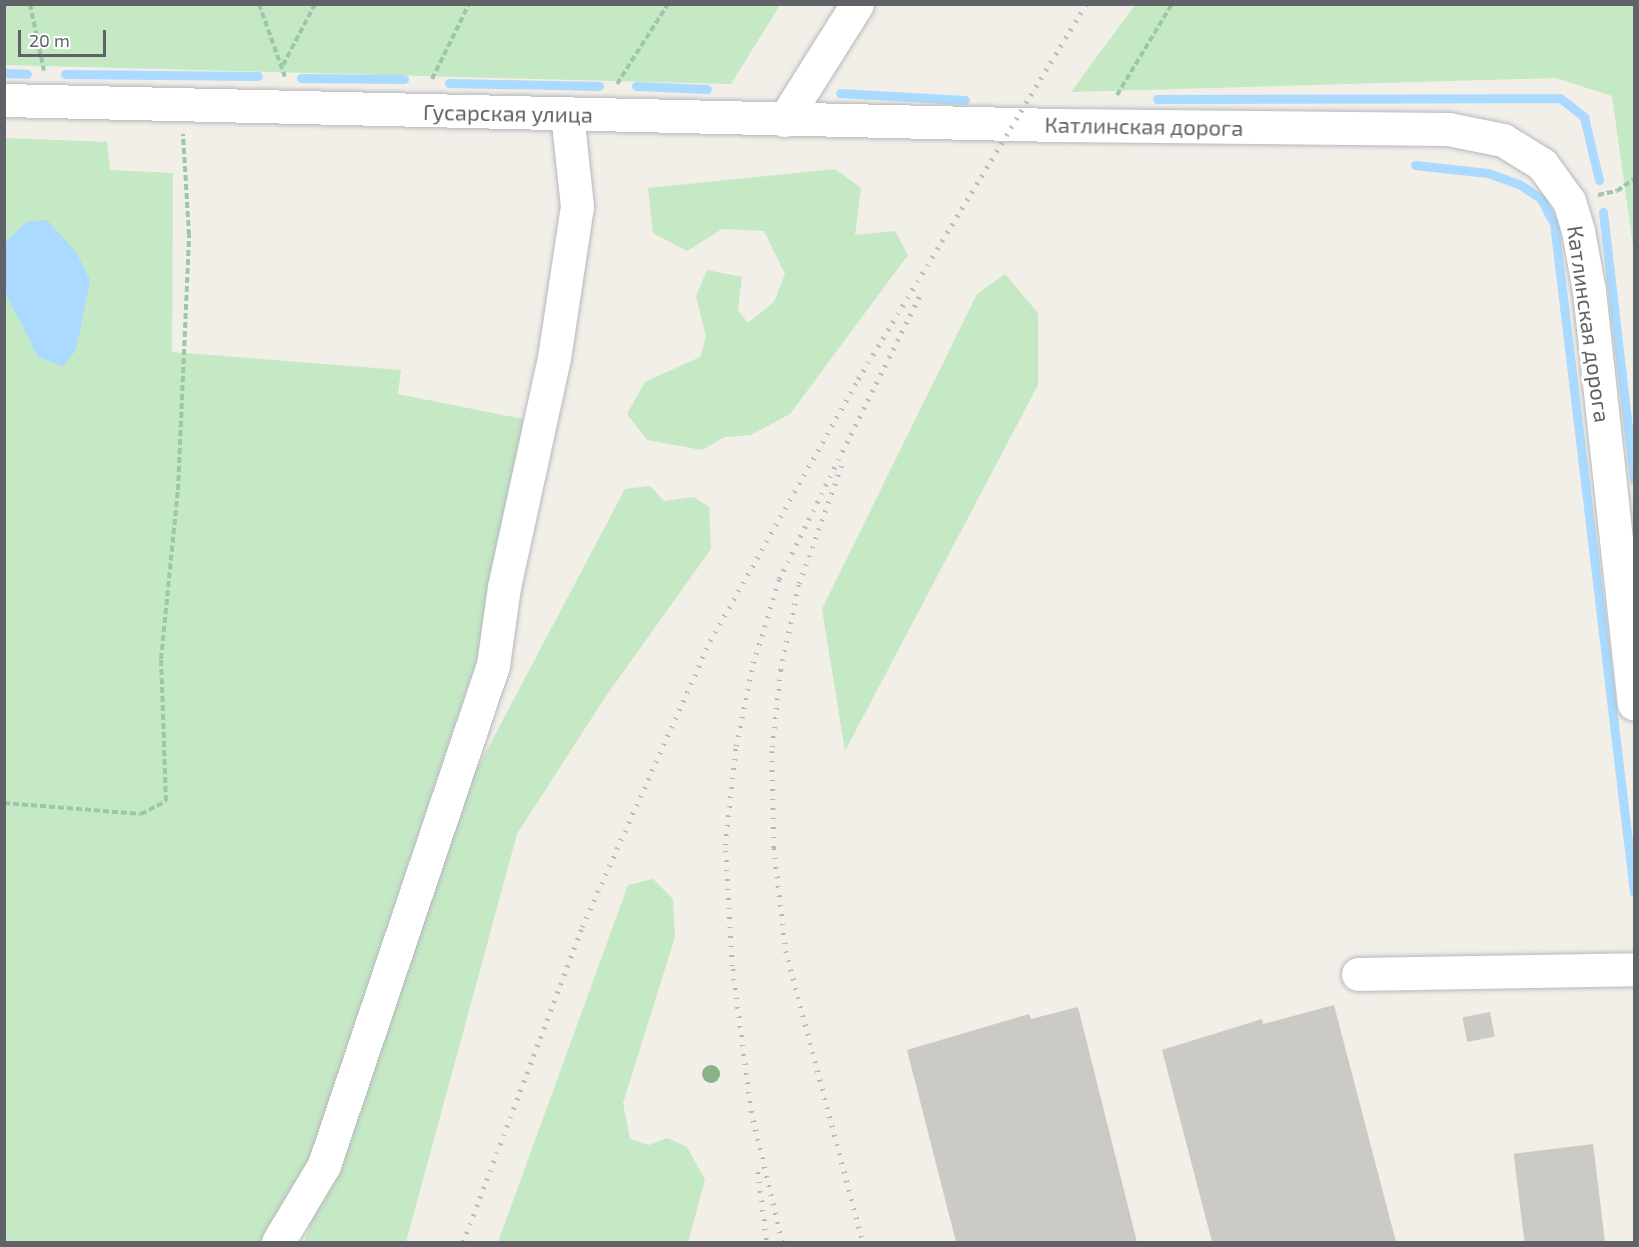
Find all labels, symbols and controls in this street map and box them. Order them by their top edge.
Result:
scale bar [21,18,110,56]
text: 20 m [29,29,70,51]
street label: Гусарская улица [423,98,593,128]
street label: Катлинская дорога [1044,111,1244,141]
street label: Катлинская дорога [1562,224,1616,424]

